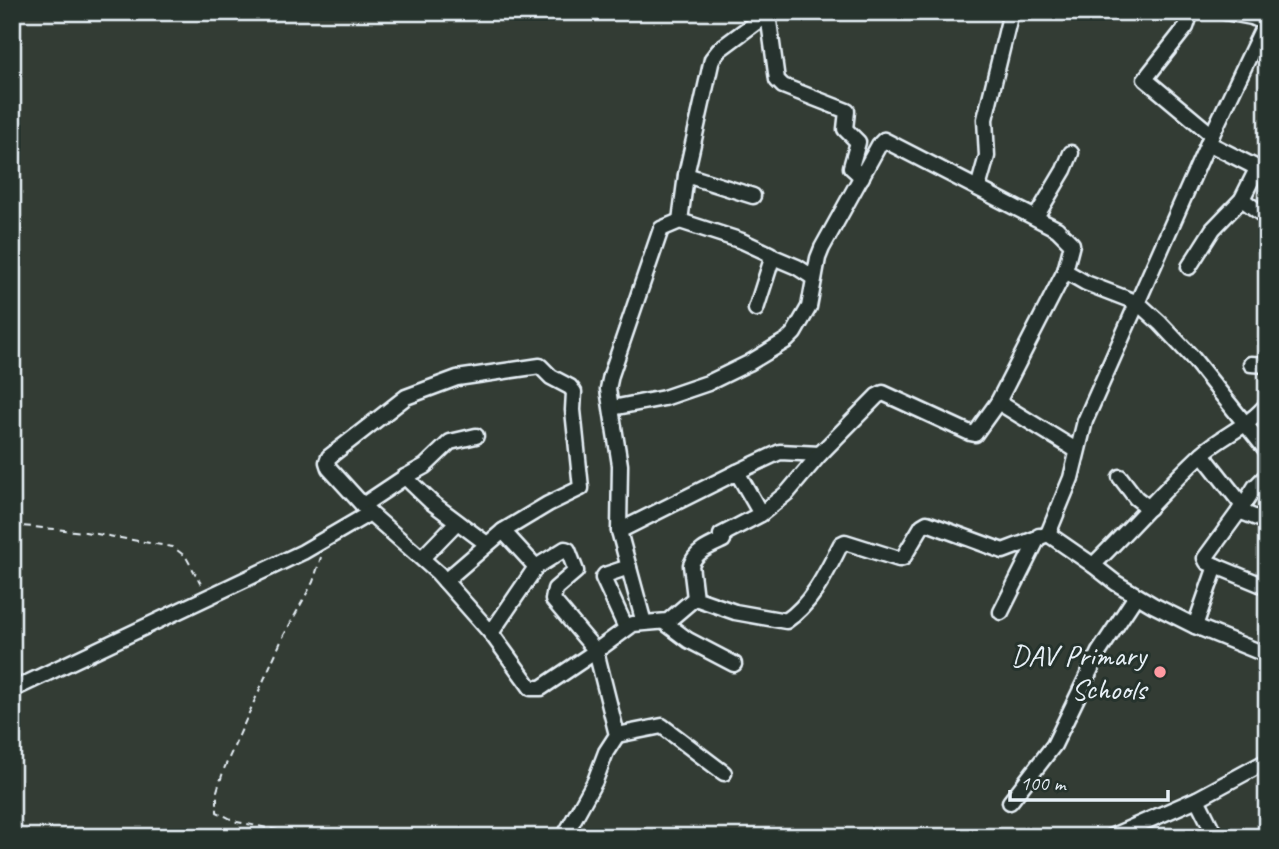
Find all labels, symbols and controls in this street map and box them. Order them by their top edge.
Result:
place label: DAV Primary Schools [1011,636,1149,708]
marker: DAV Primary Schools [1152,664,1168,680]
scale bar [1010,758,1167,802]
text: 100 m [1020,770,1067,796]

